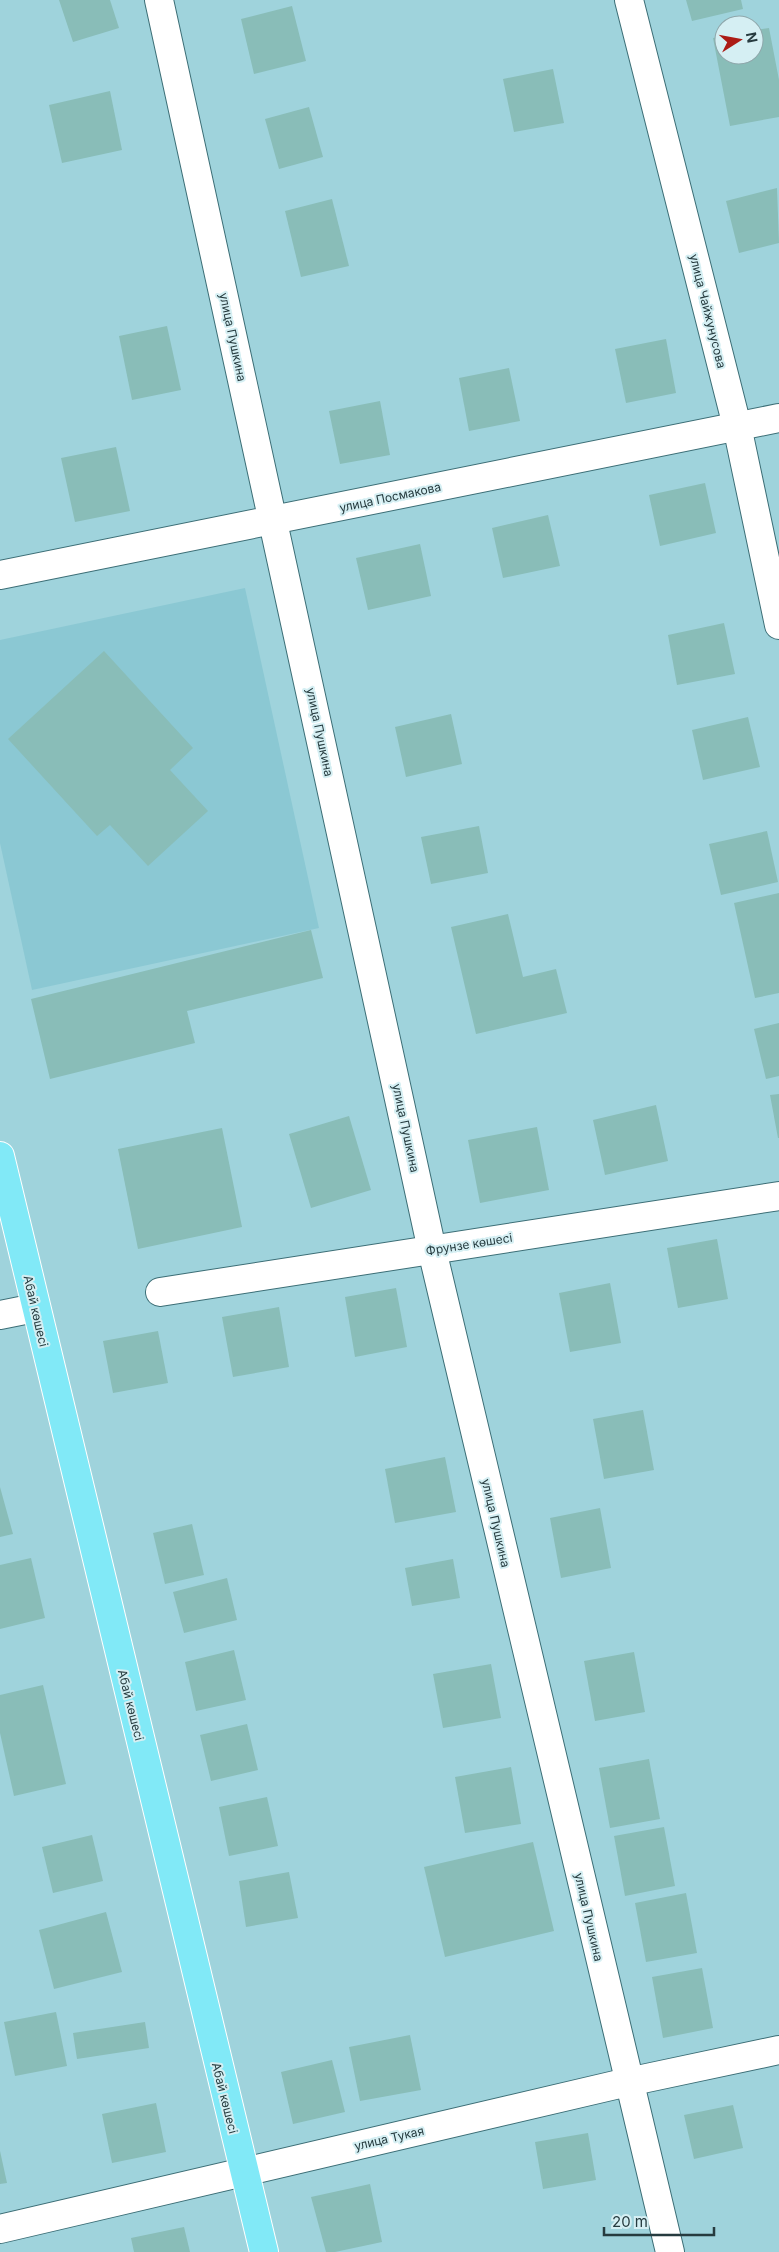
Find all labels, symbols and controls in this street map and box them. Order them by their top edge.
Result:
north arrow [714,15,764,65]
text: N [743,31,762,44]
street label: улица Чайжунусова [687,252,729,370]
street label: улица Пушкина [216,291,250,383]
street label: улица Посмакова [338,479,442,515]
street label: улица Пушкина [303,686,337,778]
street label: улица Пушкина [389,1082,423,1174]
street label: Фрунзе көшесі [425,1230,513,1258]
street label: Абай көшесі [21,1274,51,1348]
street label: улица Пушкина [479,1477,513,1569]
street label: Абай көшесі [115,1668,147,1742]
street label: улица Пушкина [572,1871,606,1963]
street label: Абай көшесі [209,2061,241,2135]
street label: улица Тукая [353,2123,425,2153]
scale bar [604,2204,714,2236]
text: 20 m [612,2212,648,2231]

